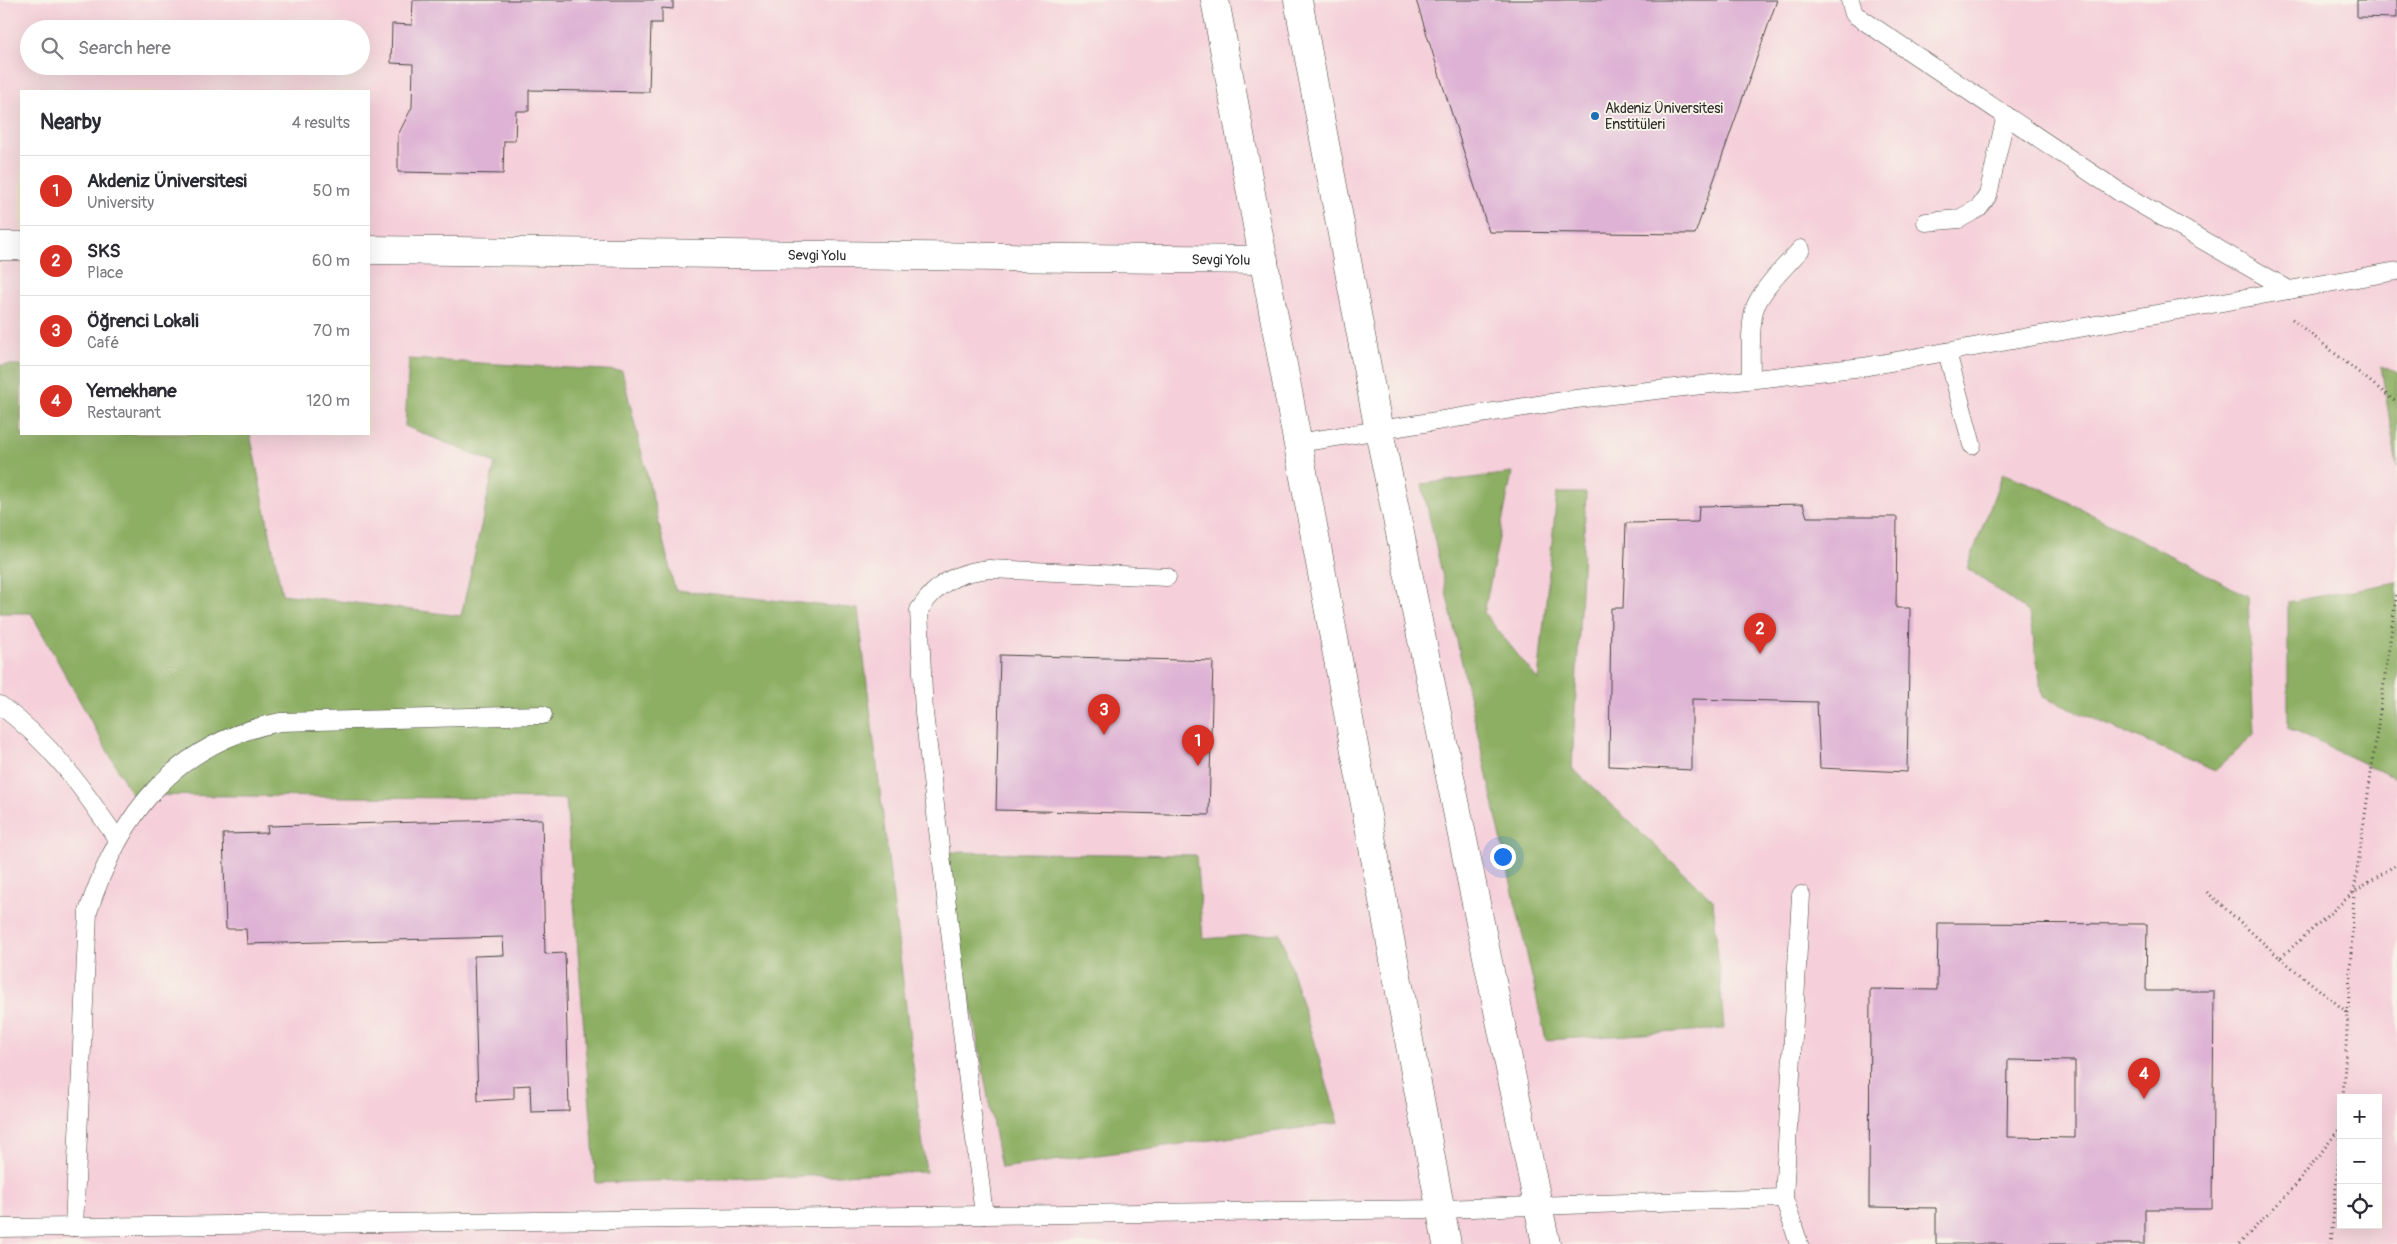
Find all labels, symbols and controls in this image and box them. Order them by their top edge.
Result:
search box [20,20,370,75]
icon: search [38,34,66,62]
text: Search here [78,36,171,60]
place label: Akdeniz Üniversitesi Enstitüleri [1605,100,1723,133]
text: Nearby [40,109,101,136]
marker: Akdeniz Üniversitesi Enstitüleri [1589,110,1601,122]
text: 4 results [292,113,350,133]
text: Akdeniz Üniversitesi [87,169,247,193]
text: 1 [53,181,59,201]
text: 50 m [313,181,350,201]
text: University [87,193,154,213]
text: SKS [87,239,121,263]
street label: Sevgi Yolu [787,247,846,264]
text: 2 [52,251,60,271]
text: 60 m [312,251,350,271]
street label: Sevgi Yolu [1191,251,1250,269]
text: Place [87,263,123,283]
text: Öğrenci Lokali [87,309,199,333]
text: 3 [52,321,60,341]
text: 70 m [313,321,350,341]
text: Café [87,333,119,353]
text: Yemekhane [87,379,177,403]
text: 4 [51,391,61,411]
text: 120 m [306,391,350,411]
text: Restaurant [87,403,161,423]
pin: 2 [1744,613,1776,654]
pin: 3 [1088,694,1120,735]
pin: 1 [1182,725,1214,766]
your location [1490,844,1516,870]
pin: 4 [2128,1058,2160,1099]
map controls [2337,1094,2382,1229]
button: + [2337,1094,2382,1139]
button: − [2337,1139,2382,1184]
button: locate [2337,1184,2382,1229]

